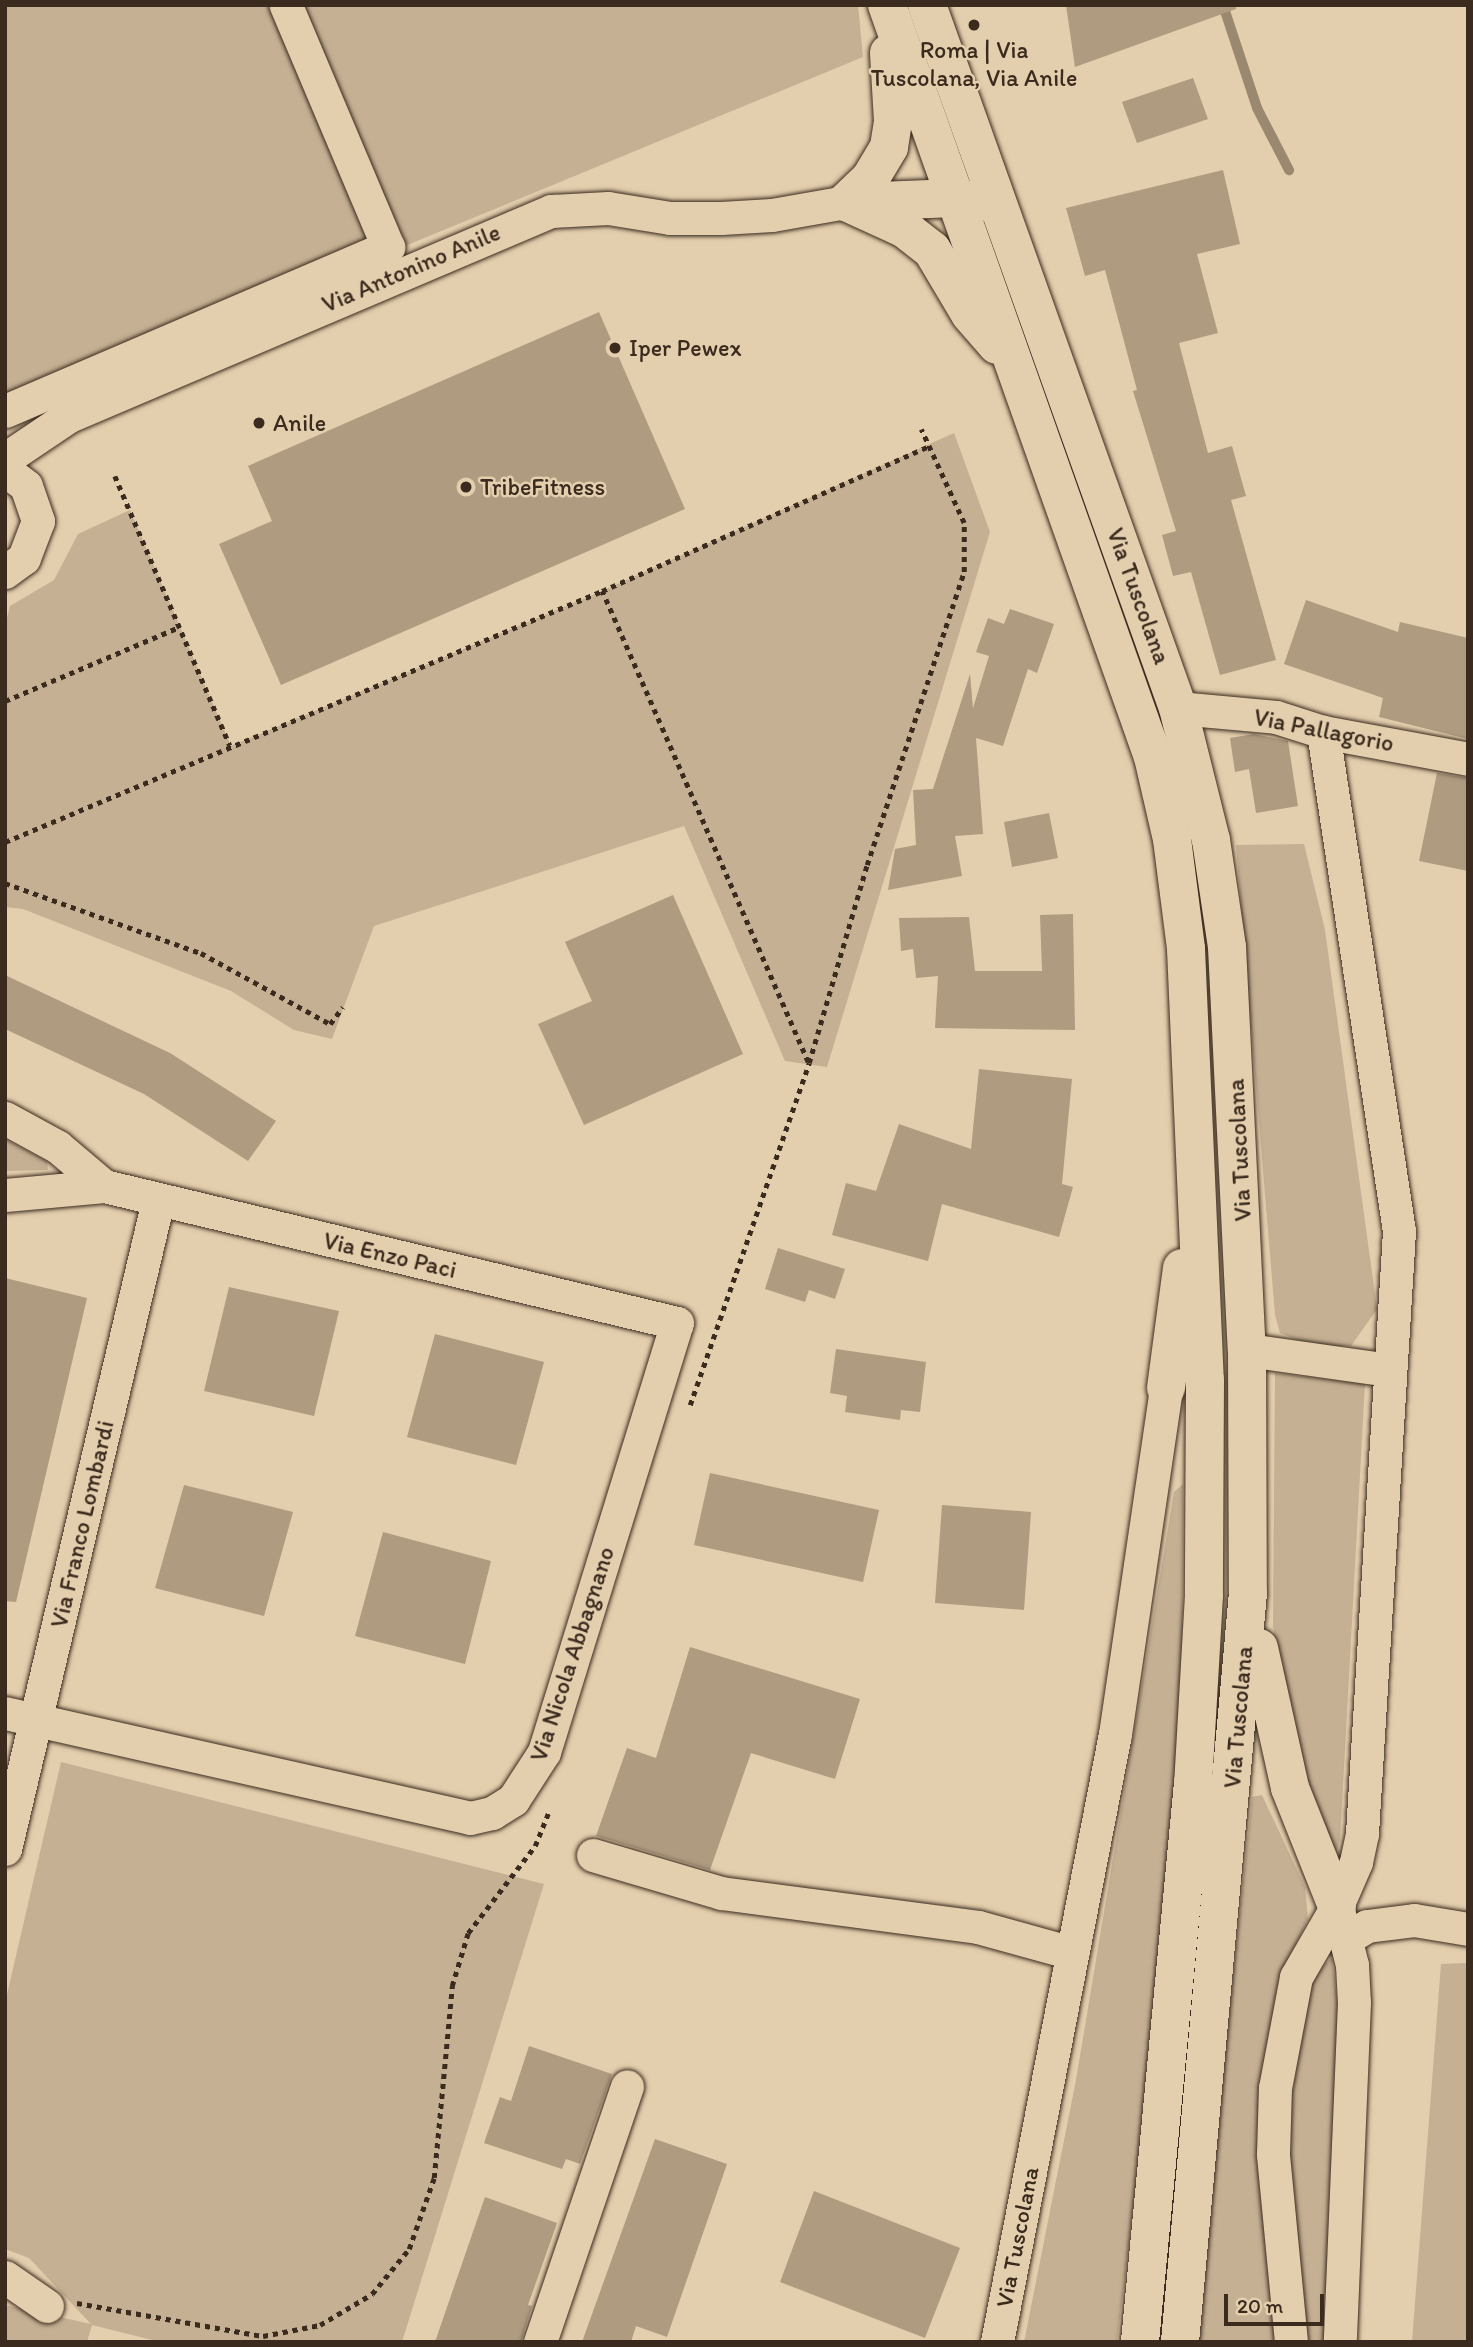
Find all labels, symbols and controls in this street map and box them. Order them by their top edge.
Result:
marker: Roma | Via Tuscolana, Via Anile [966,17,982,33]
place label: Roma | Via Tuscolana, Via Anile [871,36,1077,92]
street label: Via Antonino Anile [317,217,505,319]
place label: Iper Pewex [629,334,740,362]
marker: Iper Pewex [607,340,623,356]
place label: Anile [273,409,326,437]
marker: Anile [251,415,267,431]
place label: TribeFitness [480,473,605,501]
marker: TribeFitness [458,479,474,495]
street label: Via Tuscolana [1101,525,1177,667]
street label: Via Pallagorio [1252,702,1396,758]
street label: Via Tuscolana [1221,1079,1257,1221]
street label: Via Enzo Paci [321,1226,459,1284]
street label: Via Franco Lombardi [44,1418,120,1630]
street label: Via Nicola Abbagnano [524,1543,620,1765]
street label: Via Tuscolana [1217,1645,1259,1789]
street label: Via Tuscolana [989,2165,1045,2309]
scale bar [1228,2280,1328,2324]
text: 20 m [1237,2293,1283,2318]

